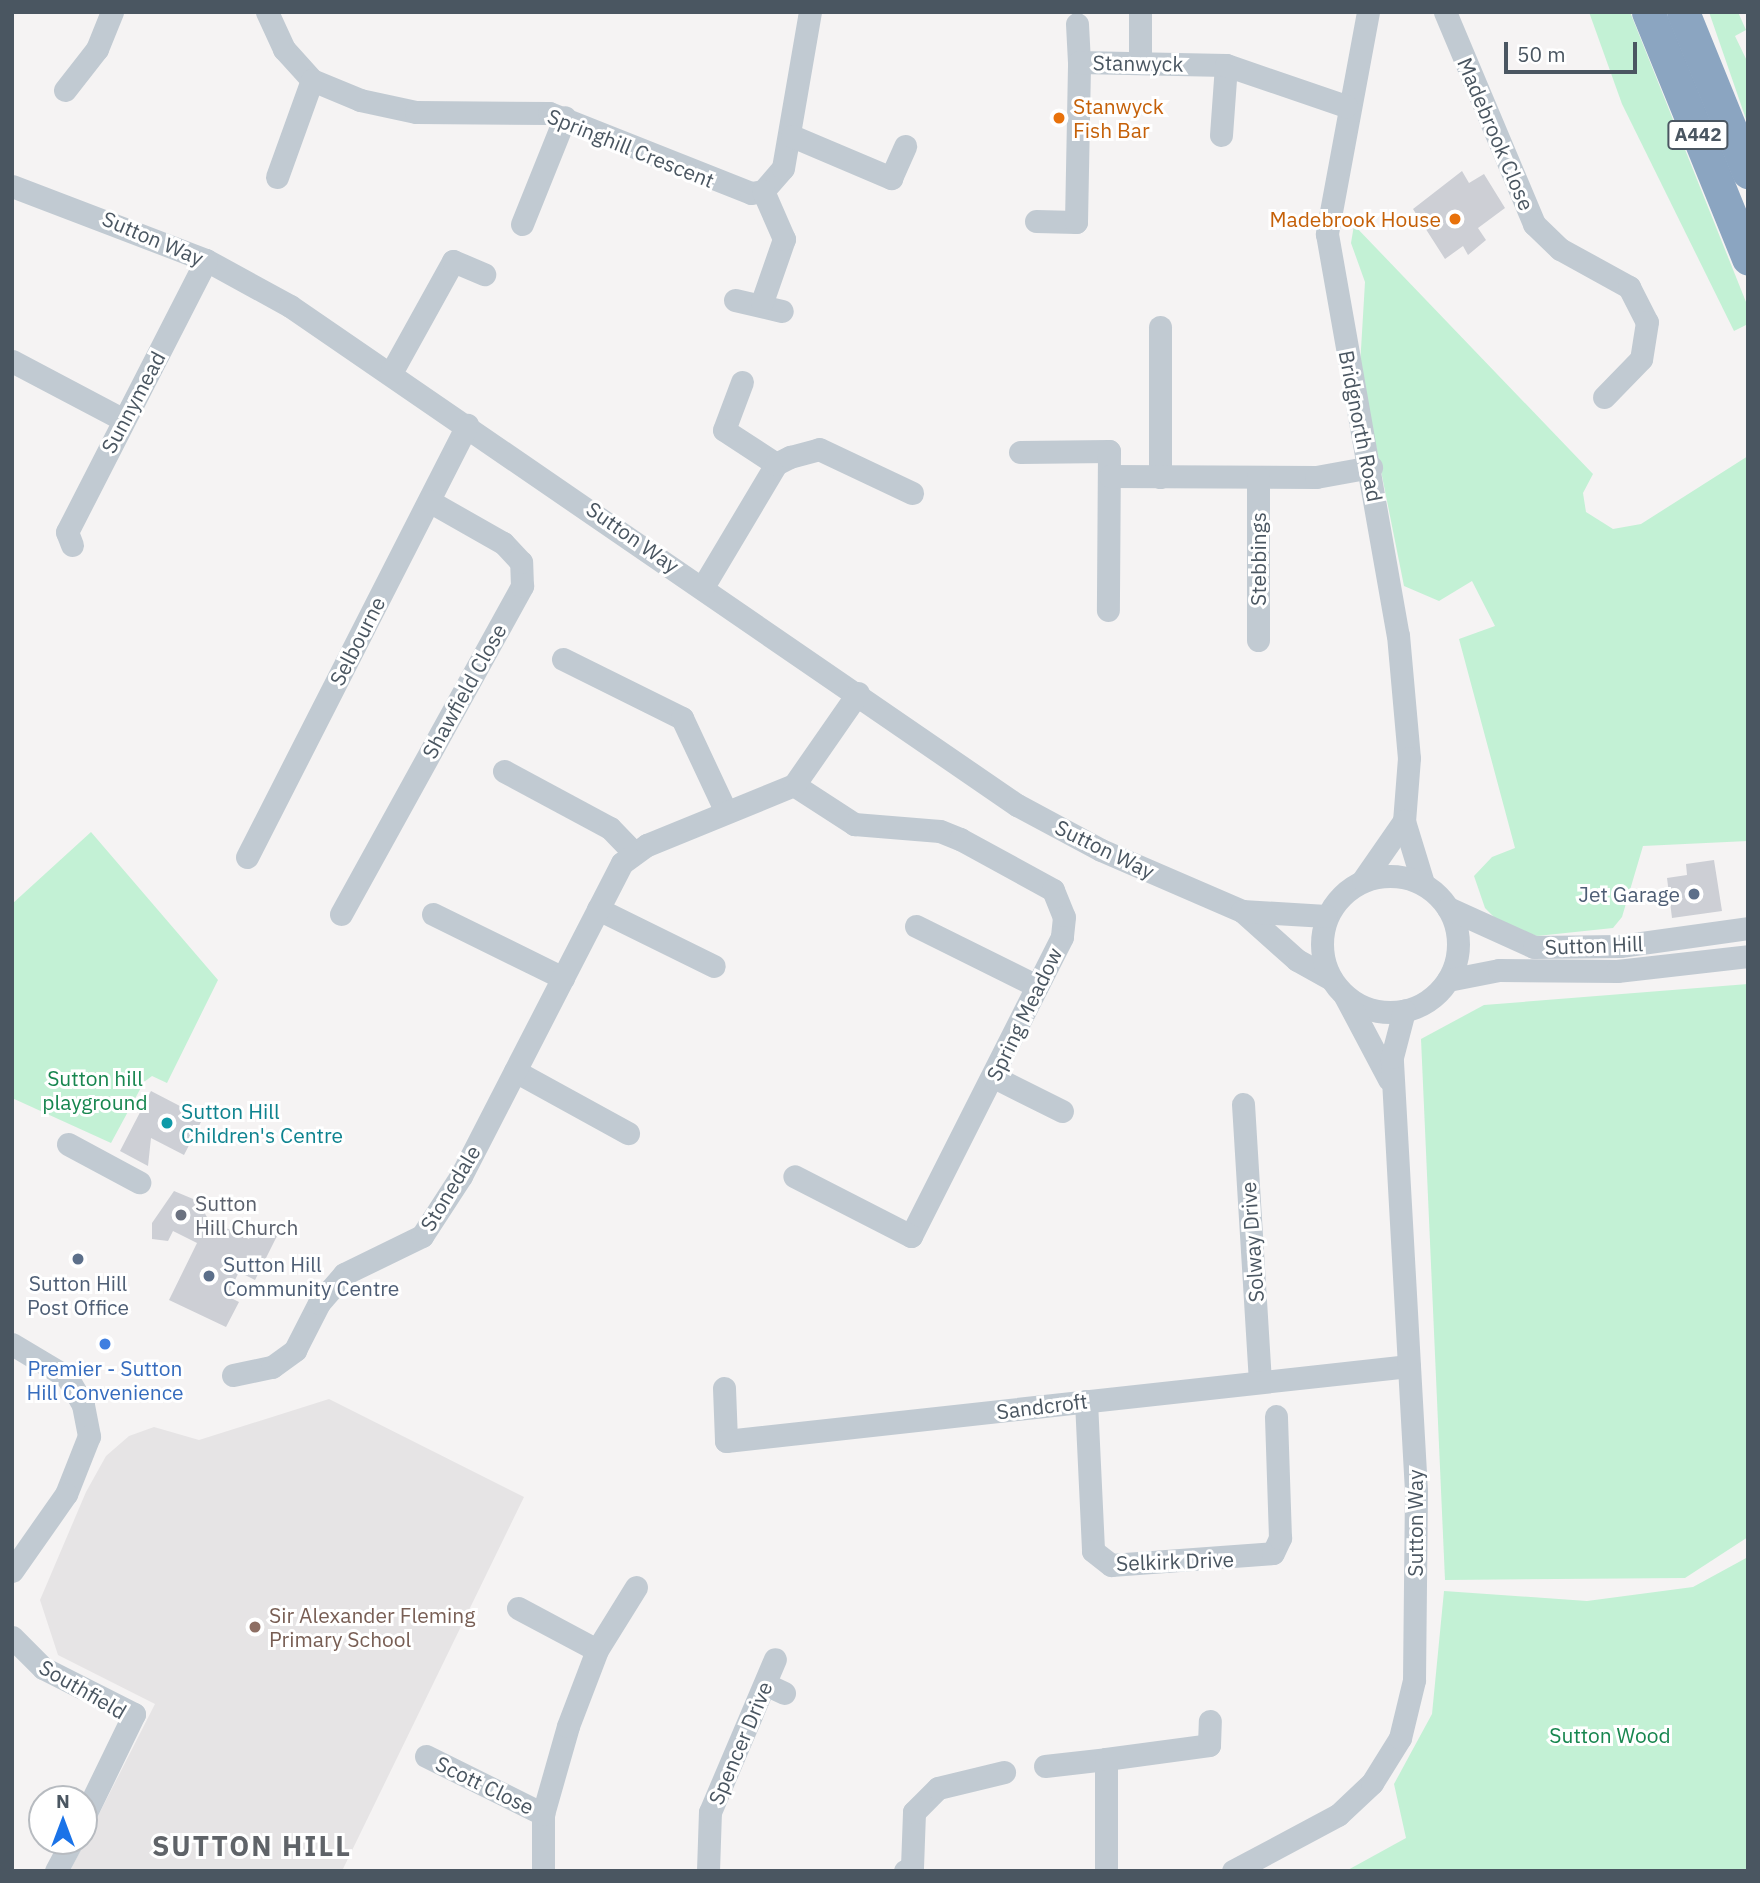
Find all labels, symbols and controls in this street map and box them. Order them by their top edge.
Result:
scale bar [1508,28,1641,72]
text: 50 m [1517,40,1566,68]
street label: Stanwyck [1092,50,1184,76]
street label: Madebrook Close [1452,54,1540,214]
place label: Stanwyck Fish Bar [1073,93,1164,143]
street label: Springhill Crescent [544,103,718,193]
marker: Stanwyck Fish Bar [1051,110,1067,126]
road number: A442 [1666,119,1730,150]
street label: Sutton Way [99,205,207,271]
place label: Madebrook House [1269,206,1441,232]
marker: Madebrook House [1447,211,1463,227]
street label: Sunnymead [96,347,170,457]
street label: Bridgnorth Road [1334,348,1388,504]
street label: Sutton Way [582,496,684,578]
street label: Stebbings [1245,512,1271,606]
street label: Selbourne [324,592,390,690]
street label: Shawfield Close [417,619,511,763]
street label: Sutton Way [1051,814,1159,884]
place label: Jet Garage [1578,881,1680,907]
marker: Jet Garage [1686,886,1702,902]
street label: Sutton Hill [1544,931,1644,959]
street label: Spring Meadow [981,943,1067,1085]
park label: Sutton hill playground [42,1065,148,1115]
place label: Sutton Hill Children's Centre [181,1098,343,1148]
marker: Sutton Hill Children's Centre [159,1115,175,1131]
street label: Stonedale [415,1141,485,1235]
street label: Solway Drive [1235,1181,1269,1303]
place label: Sutton Hill Church [195,1190,298,1240]
marker: Sutton Hill Church [173,1207,189,1223]
marker: Sutton Hill Post Office [70,1251,86,1267]
place label: Sutton Hill Community Centre [223,1251,399,1301]
marker: Sutton Hill Community Centre [201,1268,217,1284]
place label: Sutton Hill Post Office [27,1270,129,1320]
marker: Premier - Sutton Hill Convenience [97,1336,113,1352]
place label: Premier - Sutton Hill Convenience [26,1355,184,1405]
street label: Sandcroft [995,1388,1089,1424]
street label: Sutton Way [1402,1469,1428,1577]
street label: Selkirk Drive [1115,1546,1235,1576]
place label: Sir Alexander Fleming Primary School [269,1602,475,1652]
marker: Sir Alexander Fleming Primary School [247,1619,263,1635]
street label: Southfield [35,1654,131,1724]
street label: Spencer Drive [703,1678,777,1808]
park label: Sutton Wood [1549,1722,1671,1748]
street label: Scott Close [432,1750,538,1820]
north arrow [28,1785,98,1855]
text: N [56,1789,70,1813]
district label: SUTTON HILL [153,1829,351,1863]

